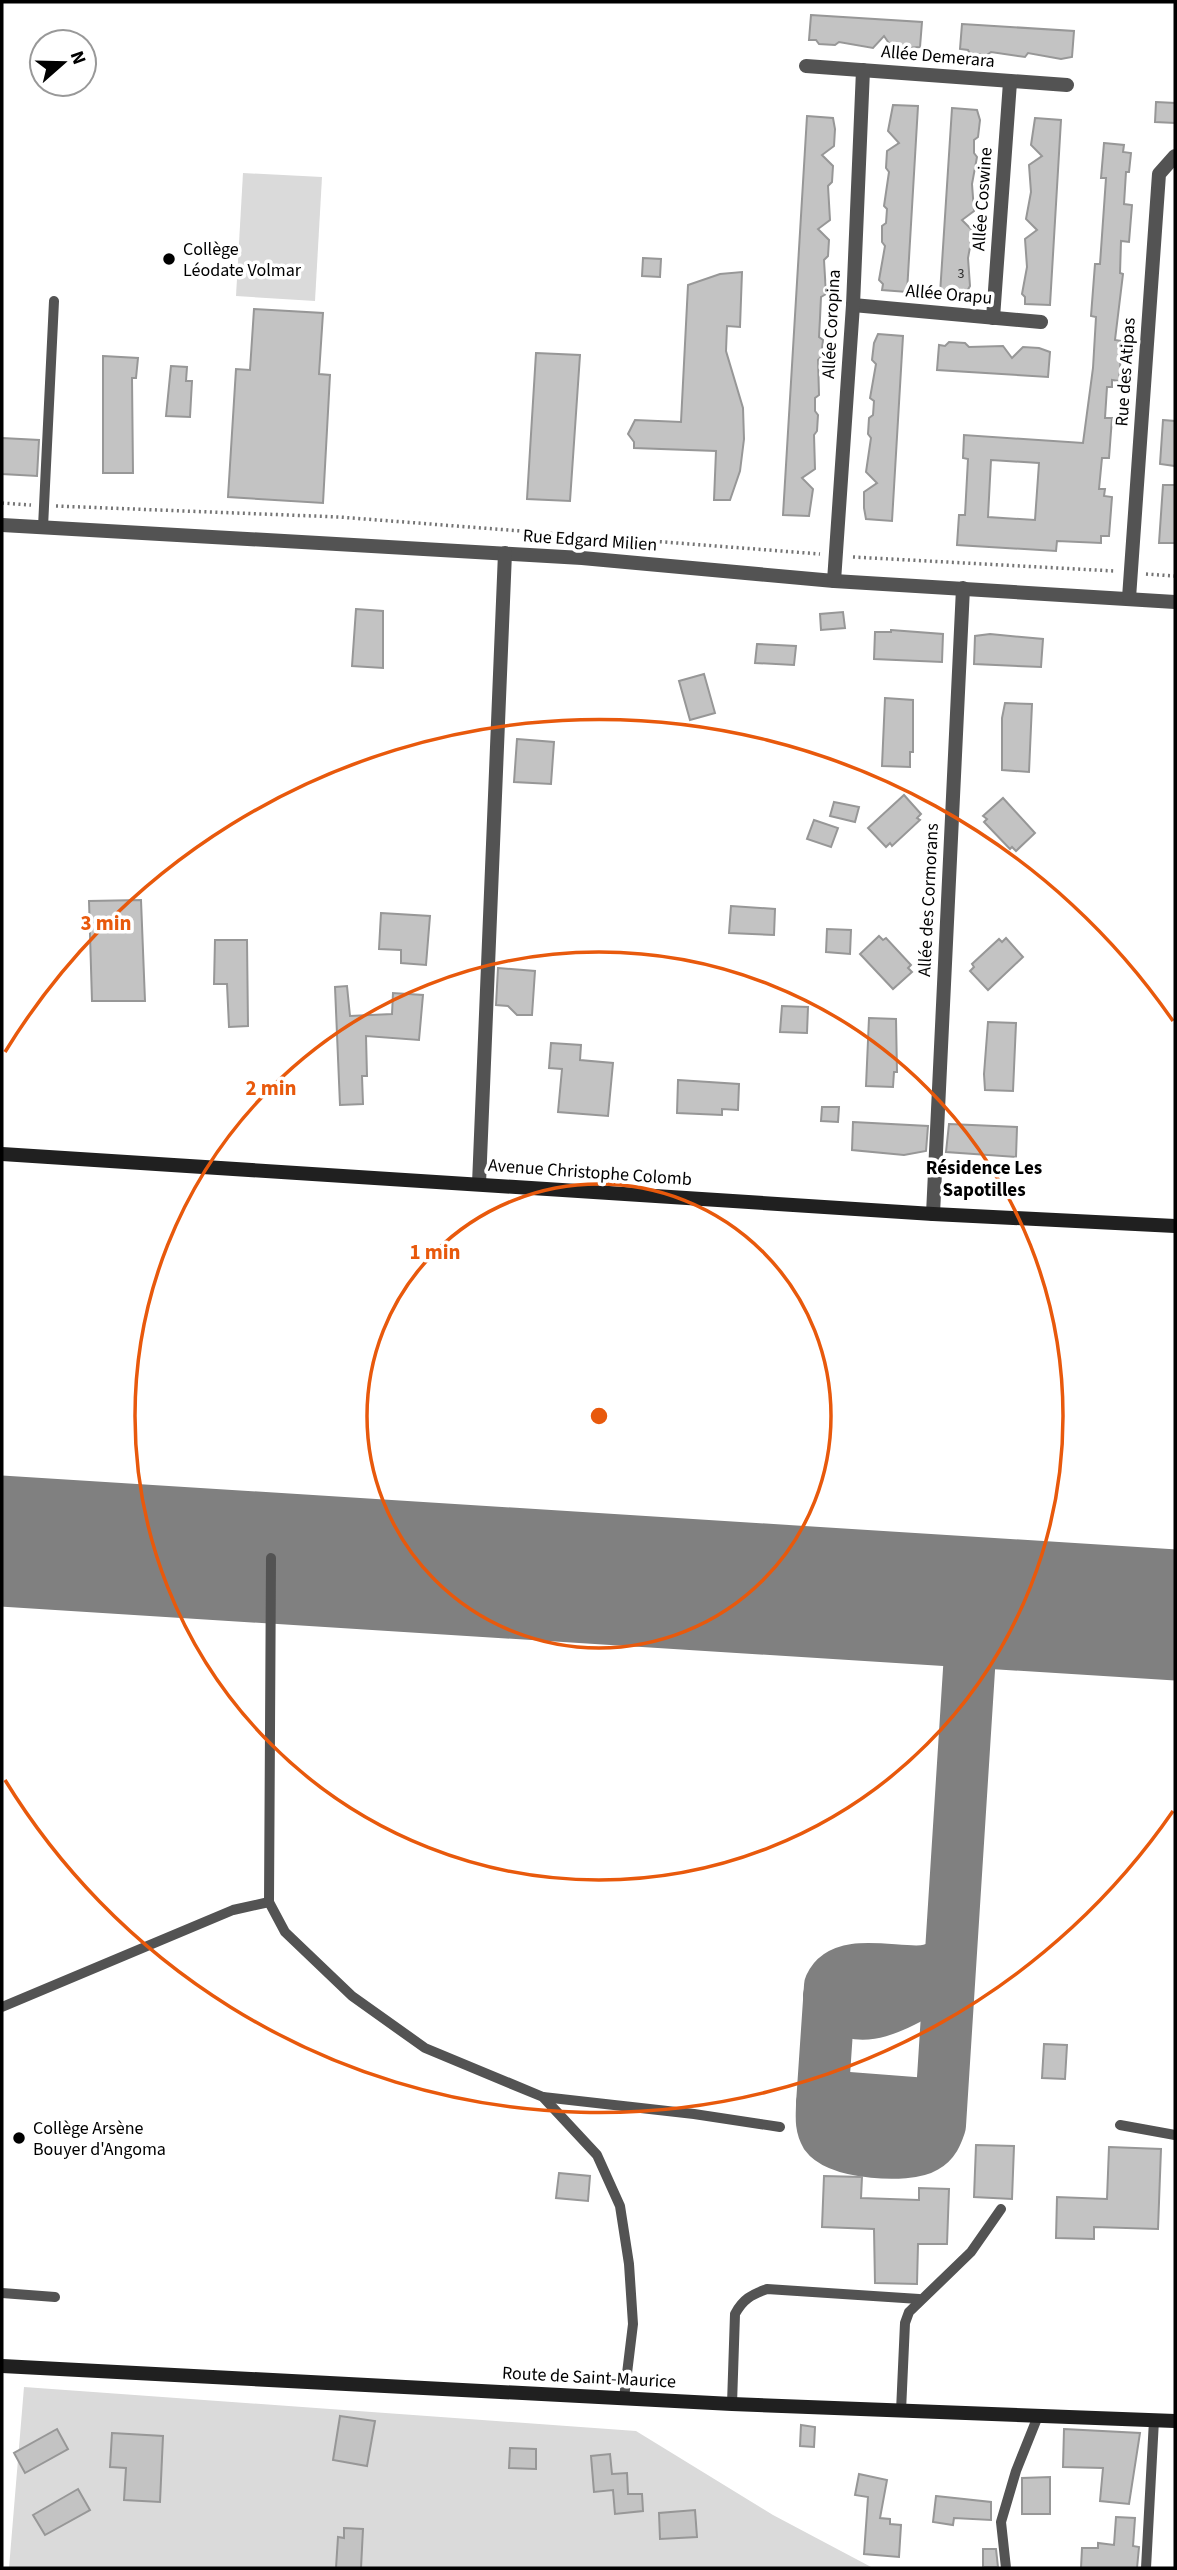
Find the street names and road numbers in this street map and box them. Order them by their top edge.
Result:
street label: Allée Demerara [880,39,996,74]
street label: Allée Coswine [966,146,999,252]
street label: Allée Coropina [816,269,847,379]
street label: Allée Orapu [905,278,993,311]
street label: Rue des Atipas [1109,317,1142,427]
street label: Rue Edgard Milien [522,523,658,558]
street label: Allée des Cormorans [912,823,945,977]
street label: Avenue Christophe Colomb [487,1153,693,1192]
street label: Route de Saint-Maurice [501,2360,677,2395]

